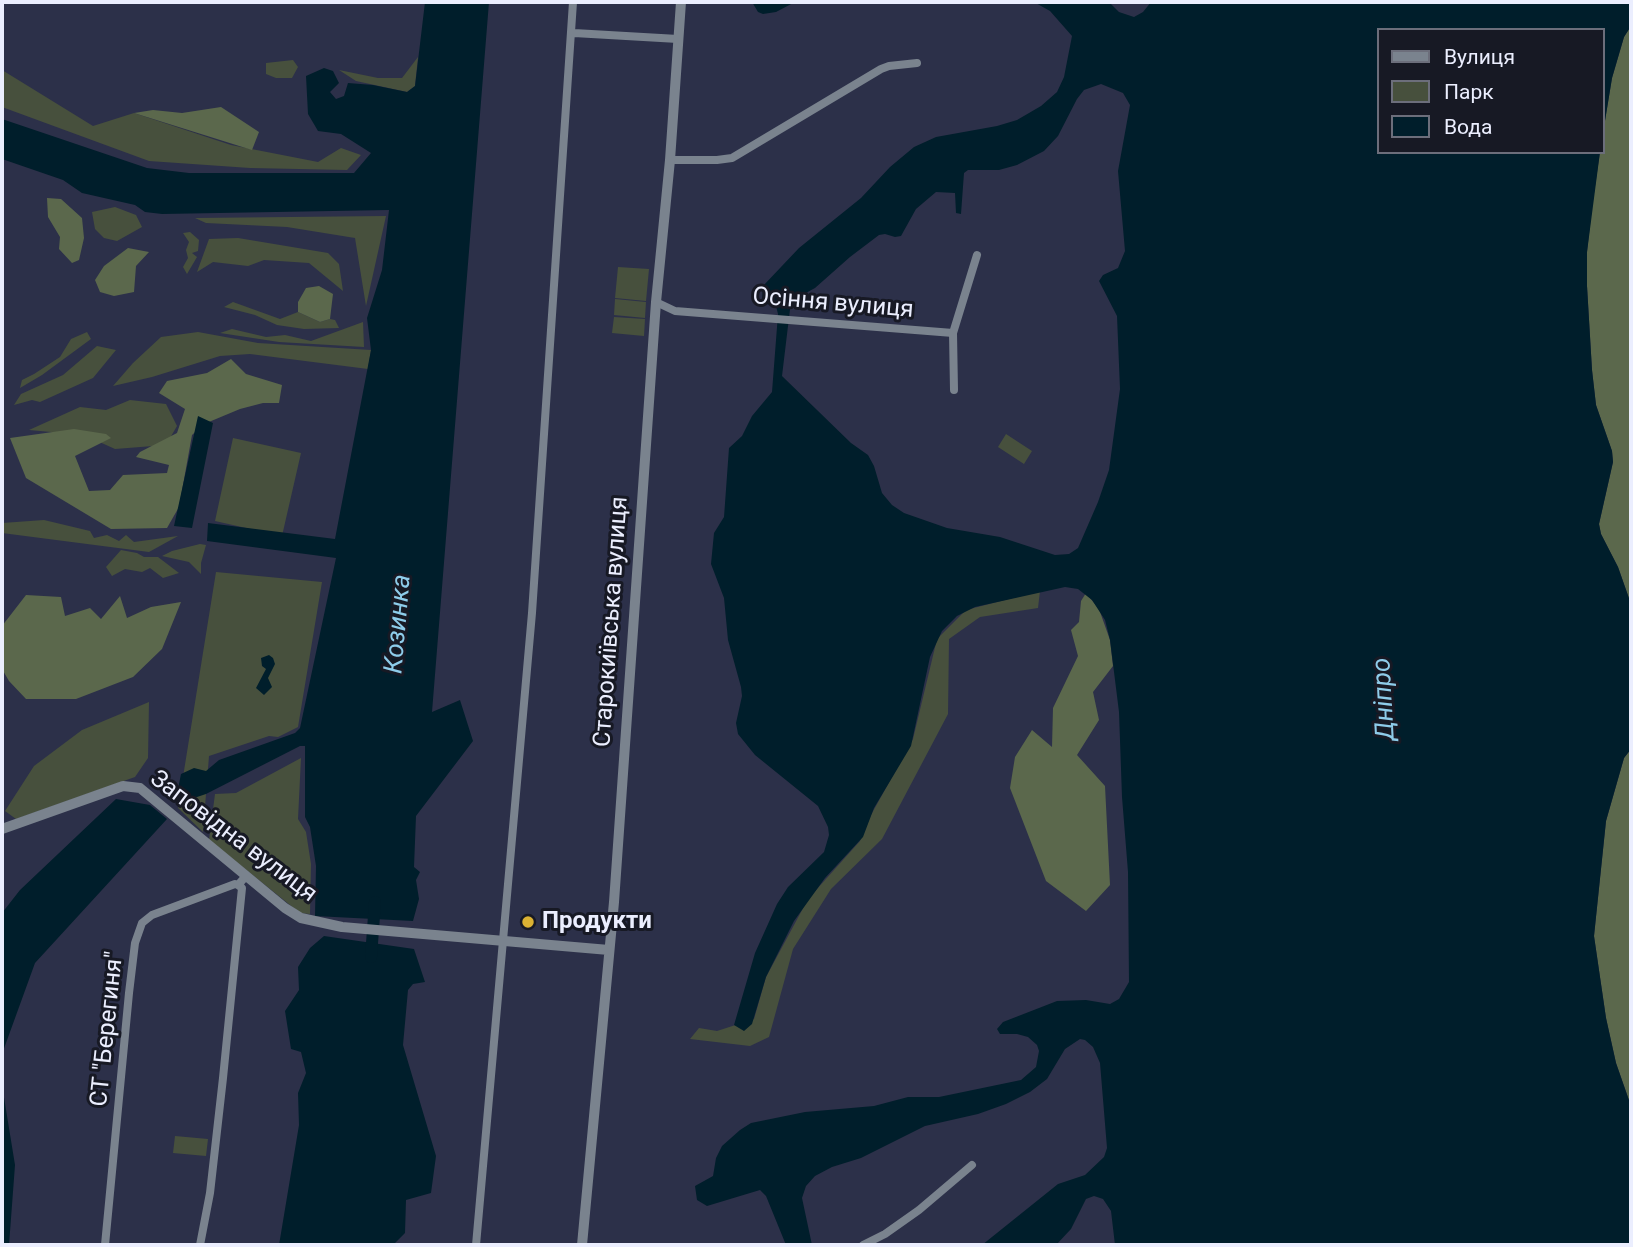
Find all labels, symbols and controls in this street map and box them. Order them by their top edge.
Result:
legend [1378,28,1605,154]
text: Вулиця [1444,45,1515,69]
text: Парк [1444,80,1494,104]
text: Вода [1444,115,1492,139]
street label: Осіння вулиця [751,283,915,325]
street label: Старокиївська вулиця [589,496,635,748]
water label: Козинка [379,573,419,675]
water label: Дніпро [1367,657,1403,741]
street label: Заповідна вулиця [144,765,322,909]
place label: Продукти [542,908,652,936]
marker: Продукти [520,914,536,930]
street label: СТ "Берегиня" [86,950,130,1108]

